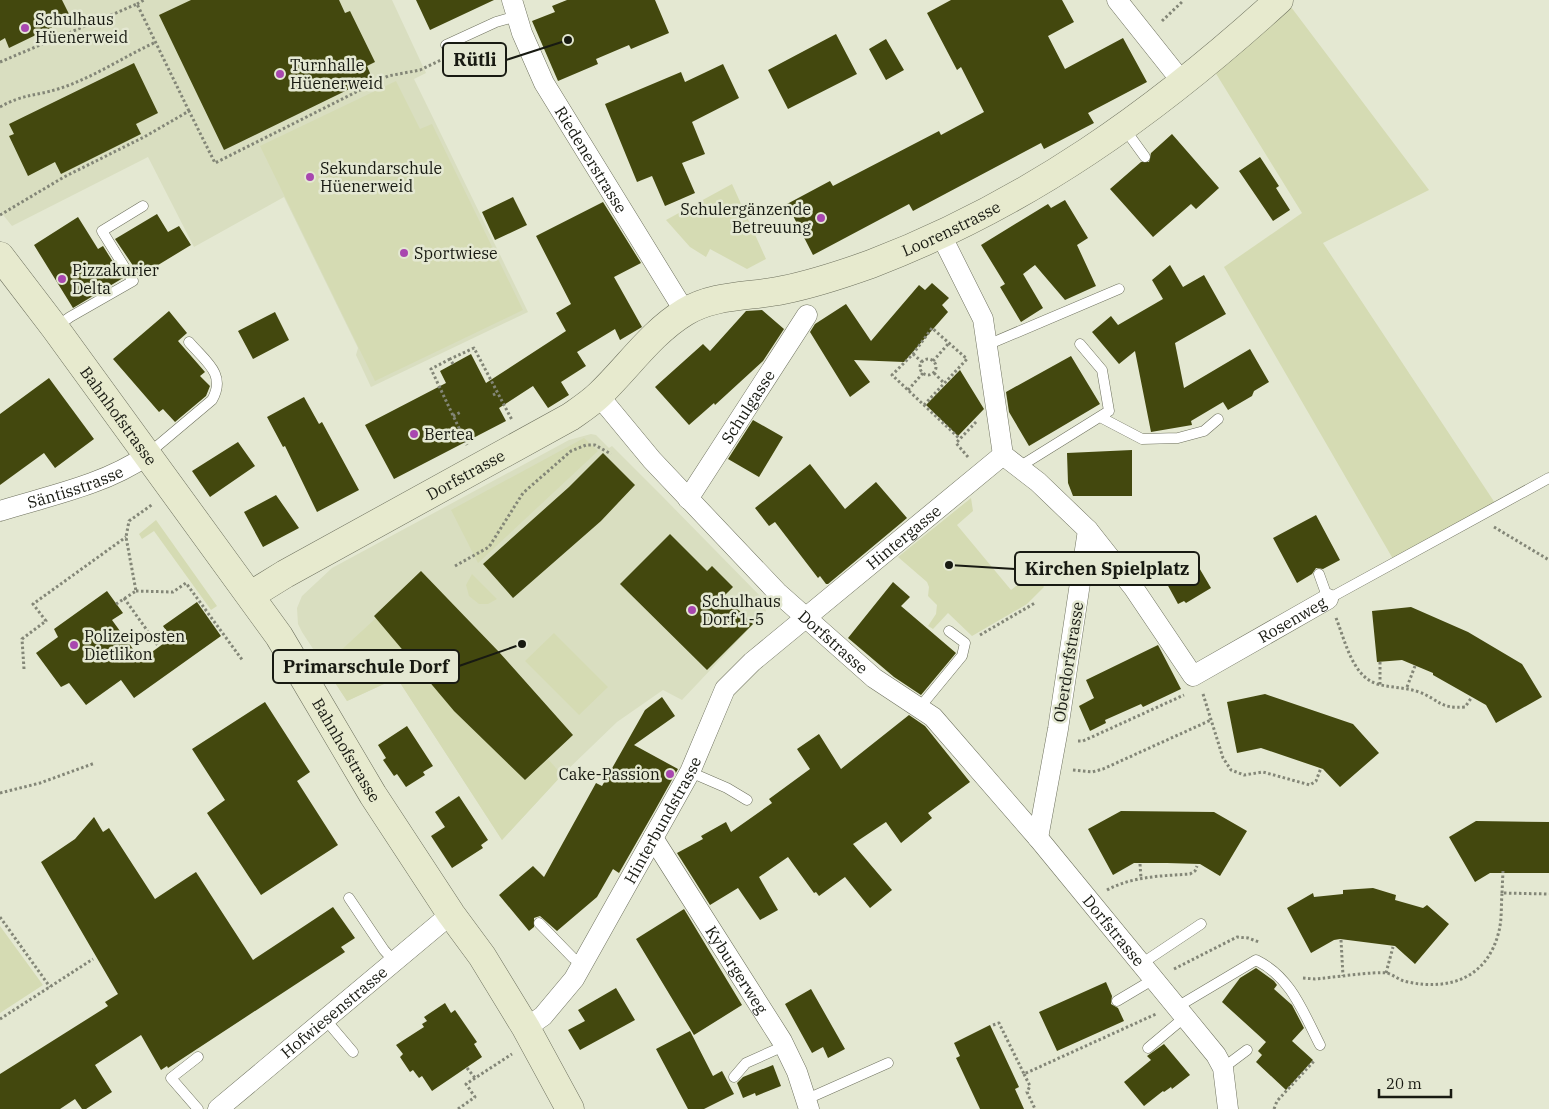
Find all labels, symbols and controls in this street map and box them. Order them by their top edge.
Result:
place label: Schulhaus Hüenerweid [35,9,128,47]
marker: Schulhaus Hüenerweid [19,22,31,34]
callout: Rütli [443,43,506,76]
text: Rütli [453,48,497,71]
place label: Turnhalle Hüenerweid [290,55,383,93]
marker: Turnhalle Hüenerweid [274,68,286,80]
street label: Riedenerstrasse [551,102,632,217]
place label: Sekundarschule Hüenerweid [320,158,442,196]
marker: Sekundarschule Hüenerweid [304,171,316,183]
street label: Loorenstrasse [899,196,1004,261]
place label: Schulergänzende Betreuung [680,199,811,237]
marker: Schulergänzende Betreuung [815,212,827,224]
place label: Sportwiese [414,243,498,263]
marker: Sportwiese [398,247,410,259]
place label: Pizzakurier Delta [72,260,159,298]
marker: Pizzakurier Delta [56,273,68,285]
street label: Bahnhofstrasse [76,362,161,469]
street label: Schulgasse [717,366,779,447]
place label: Bertea [424,424,474,444]
marker: Bertea [408,428,420,440]
street label: Dorfstrasse [423,445,508,504]
street label: Säntisstrasse [25,461,127,512]
street label: Hintergasse [862,500,945,574]
callout: Kirchen Spielplatz [1015,552,1199,585]
text: Kirchen Spielplatz [1025,557,1189,580]
place label: Schulhaus Dorf 1-5 [702,591,781,629]
street label: Rosenweg [1254,592,1330,647]
street label: Oberdorfstrasse [1049,600,1087,724]
marker: Schulhaus Dorf 1-5 [686,604,698,616]
street label: Dorfstrasse [794,606,872,678]
place label: Polizeiposten Dietlikon [84,626,185,664]
marker: Polizeiposten Dietlikon [68,639,80,651]
callout: Primarschule Dorf [273,650,459,683]
text: Primarschule Dorf [283,655,451,678]
street label: Bahnhofstrasse [308,694,385,806]
street label: Hinterbundstrasse [620,754,705,887]
place label: Cake-Passion [559,764,660,784]
marker: Cake-Passion [664,768,676,780]
street label: Dorfstrasse [1079,891,1149,970]
street label: Kyburgerweg [701,922,772,1018]
street label: Hofwiesenstrasse [276,962,391,1062]
scale bar [1379,1066,1452,1098]
text: 20 m [1386,1074,1422,1093]

